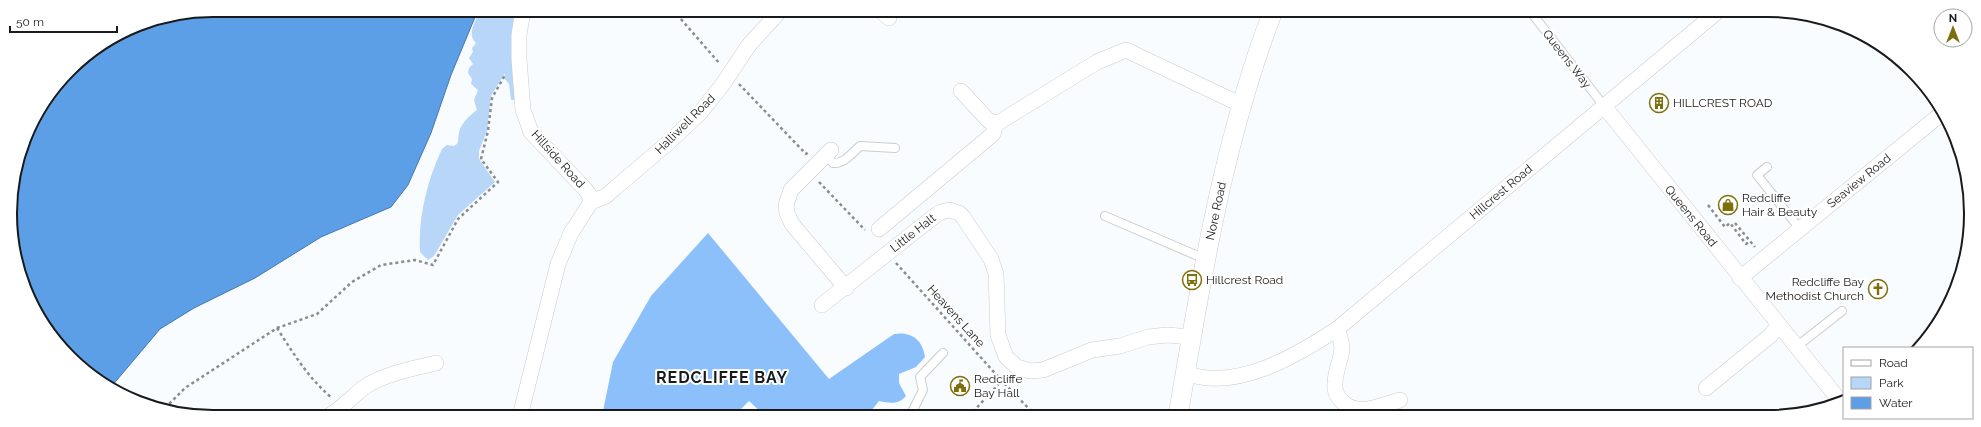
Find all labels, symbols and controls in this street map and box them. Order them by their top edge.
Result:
scale bar [10,8,117,34]
north arrow [1933,8,1973,48]
text: N [1949,12,1957,25]
text: 50 m [16,15,44,29]
street label: Queens Way [1540,27,1594,91]
street label: Halliwell Road [652,91,718,157]
building icon: HILLCREST ROAD [1648,92,1670,114]
place label: HILLCREST ROAD [1673,96,1773,110]
street label: Hillside Road [528,127,588,191]
street label: Seaview Road [1824,151,1894,211]
street label: Hillcrest Road [1467,162,1535,222]
street label: Nore Road [1203,181,1229,241]
street label: Queens Road [1662,183,1720,249]
place label: Redcliffe Hair & Beauty [1742,191,1818,219]
shop icon: Redcliffe Hair & Beauty [1717,194,1739,216]
street label: Little Halt [888,211,938,255]
bus stop icon: Hillcrest Road [1181,269,1203,291]
place label: Hillcrest Road [1206,273,1283,287]
place label: Redcliffe Bay Methodist Church [1766,275,1864,303]
church icon: Redcliffe Bay Methodist Church [1867,278,1889,300]
street label: Heavens Lane [924,282,988,350]
legend [1843,347,1973,419]
text: Road [1879,356,1908,370]
district label: REDCLIFFE BAY [656,368,788,387]
place label: Redcliffe Bay Hall [974,372,1022,400]
public building icon: Redcliffe Bay Hall [949,375,971,397]
text: Park [1879,376,1904,390]
text: Water [1879,396,1913,410]

